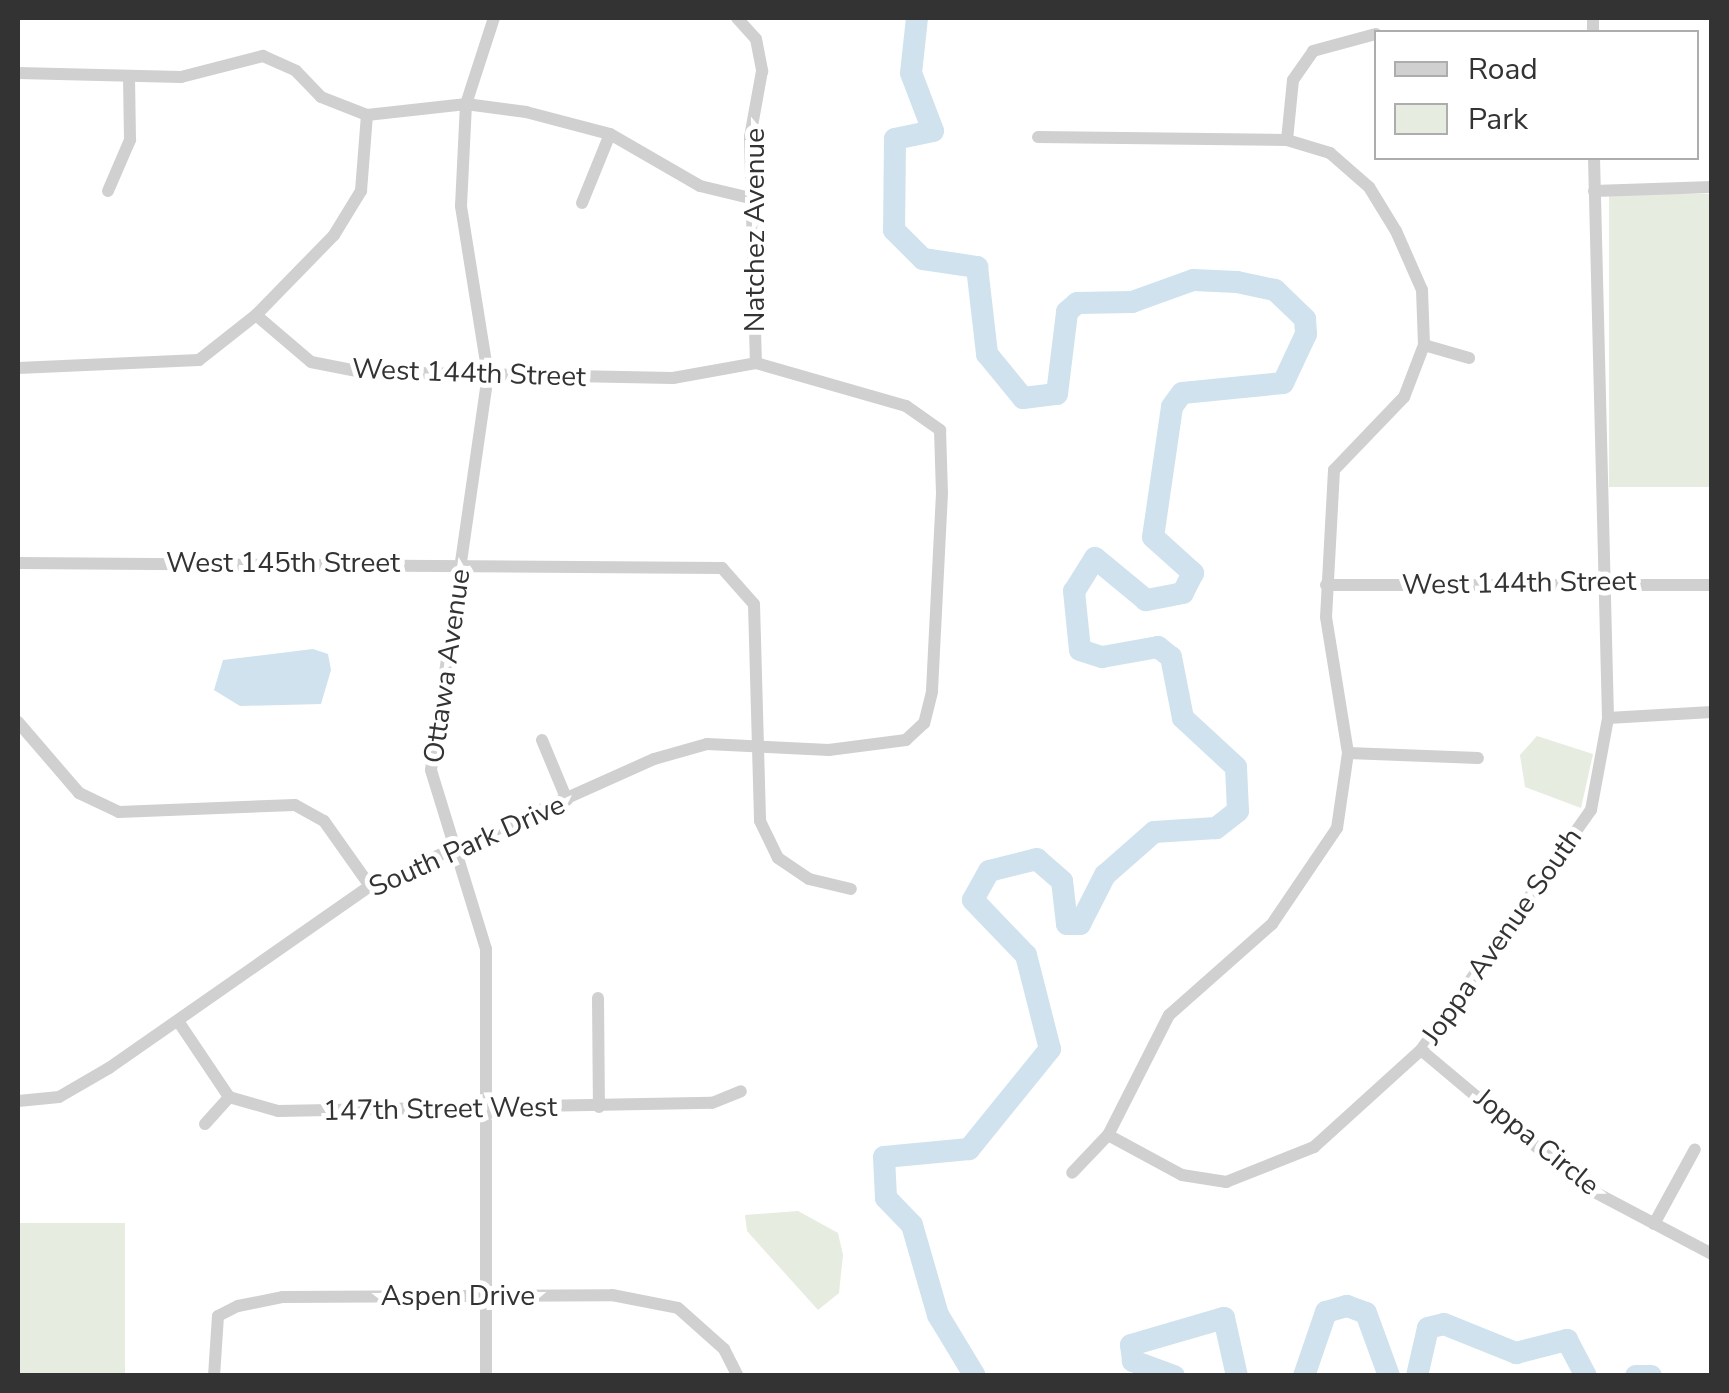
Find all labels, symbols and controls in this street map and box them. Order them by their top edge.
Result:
legend [1374,30,1699,160]
text: Road [1468,49,1538,90]
text: Park [1468,99,1528,140]
street label: Natchez Avenue [738,128,772,332]
street label: West 144th Street [351,352,587,394]
street label: West 145th Street [166,546,400,580]
street label: West 144th Street [1402,564,1636,602]
street label: Ottawa Avenue [417,567,477,765]
street label: South Park Drive [364,788,570,904]
street label: Joppa Avenue South [1415,822,1589,1050]
street label: Joppa Circle [1468,1082,1606,1202]
street label: 147th Street West [323,1090,557,1128]
street label: Aspen Drive [381,1279,535,1313]

